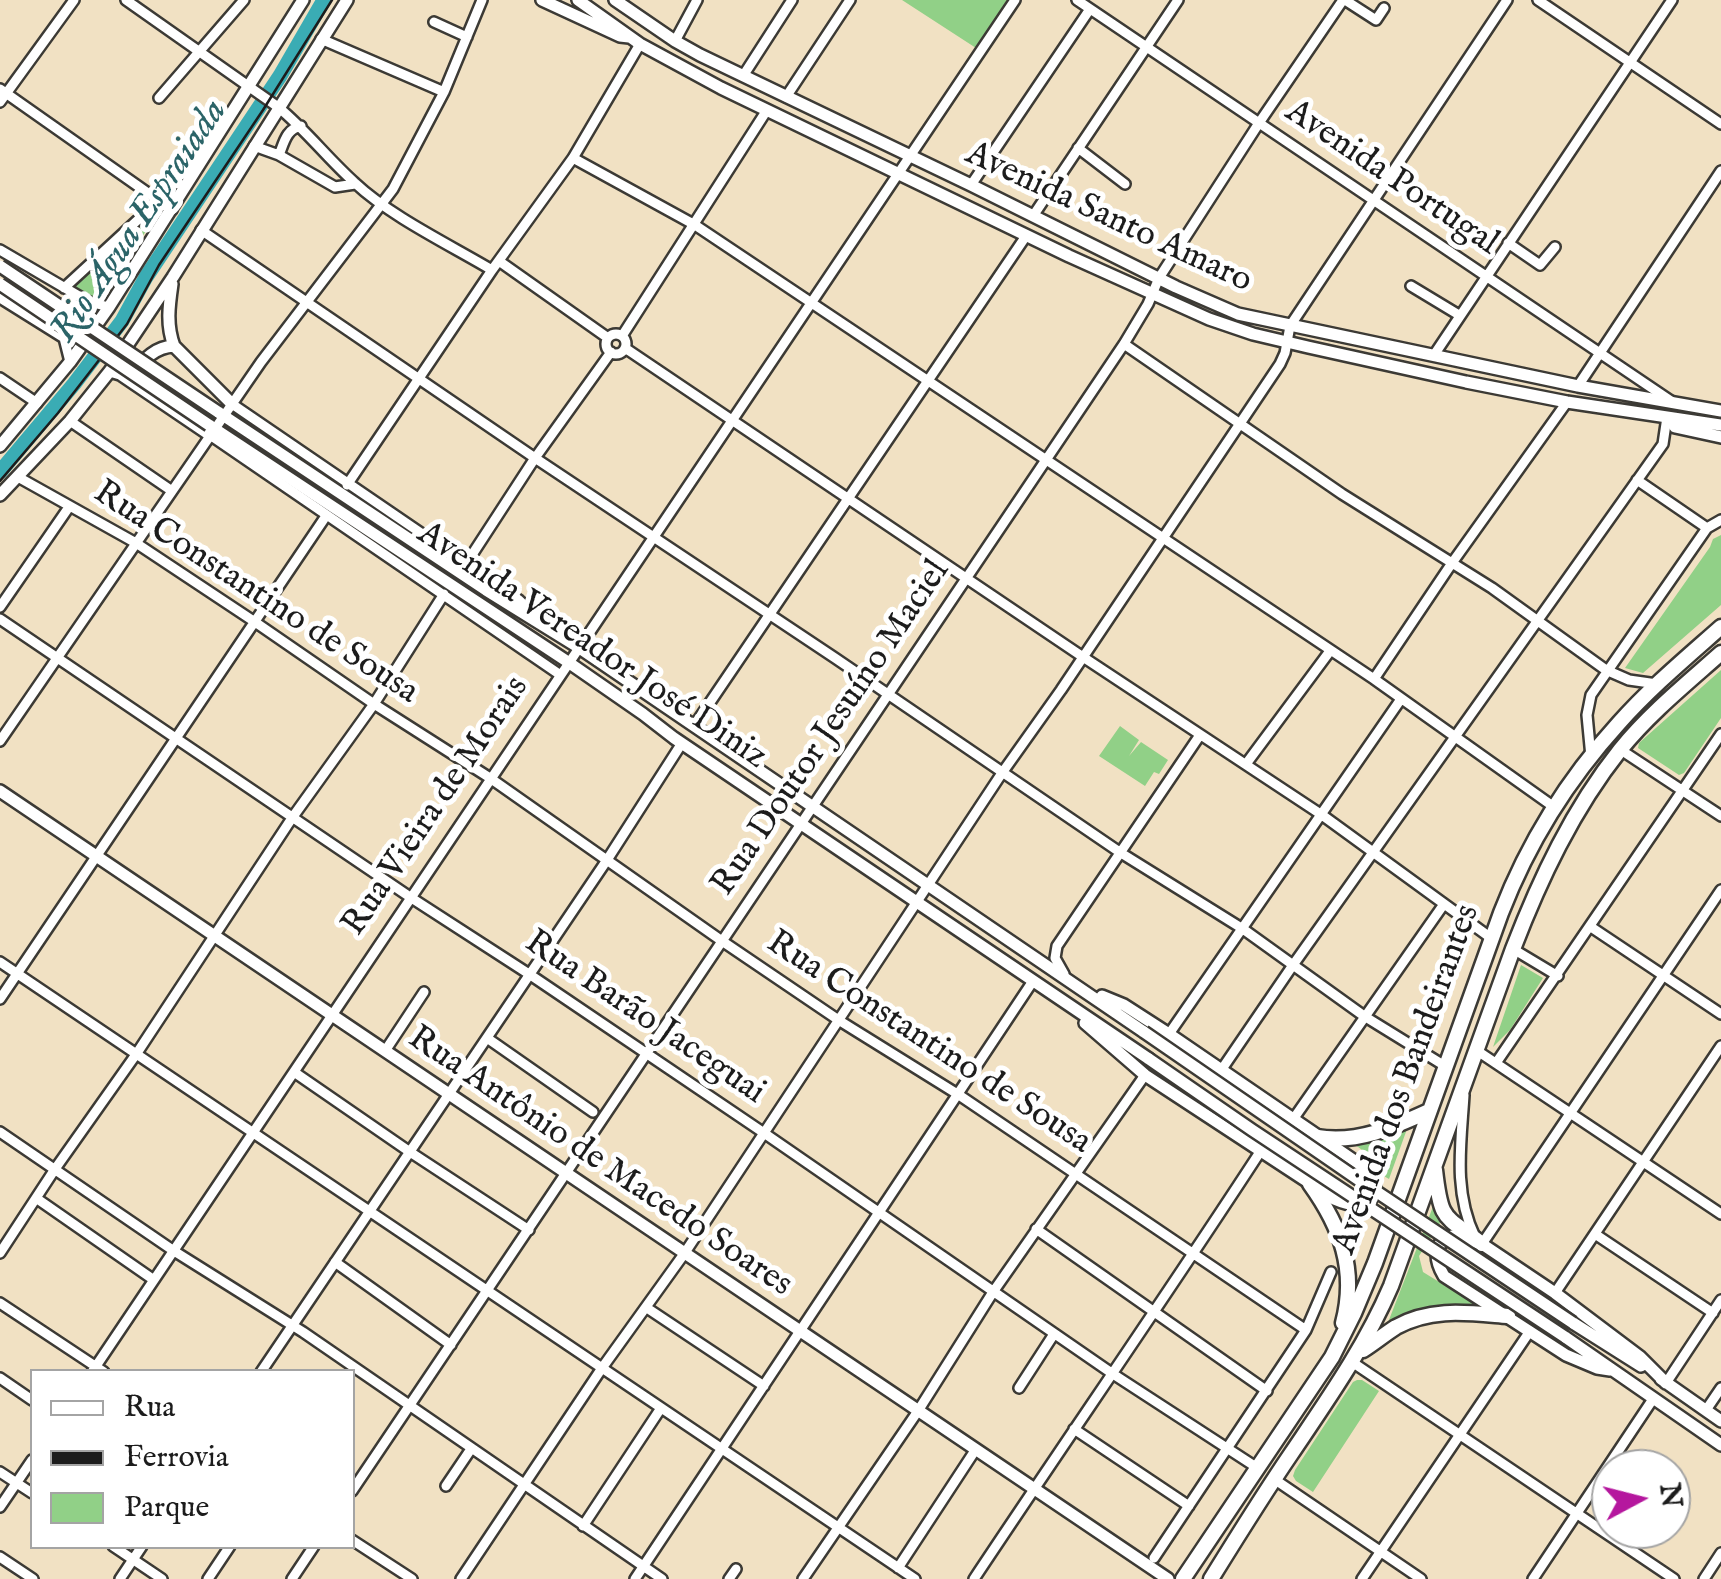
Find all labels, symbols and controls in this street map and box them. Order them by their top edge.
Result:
water label: Rio Água Espraiada [43,92,239,352]
street label: Avenida Portugal [1276,92,1506,266]
street label: Avenida Santo Amaro [958,134,1258,304]
street label: Rua Constantino de Sousa [85,473,425,715]
street label: Avenida Vereador José Diniz [408,514,774,780]
street label: Rua Doutor Jesuíno Maciel [704,553,960,905]
street label: Rua Vieira de Morais [335,669,539,945]
street label: Avenida dos Bandeirantes [1325,899,1491,1261]
street label: Rua Barão Jaceguai [516,923,772,1115]
street label: Rua Constantino de Sousa [758,923,1098,1165]
street label: Rua Antônio de Macedo Soares [399,1019,799,1307]
legend [30,1369,355,1549]
text: Rua [124,1389,175,1427]
text: Ferrovia [124,1439,229,1477]
north arrow [1591,1449,1691,1549]
text: N [1650,1481,1688,1510]
text: Parque [124,1489,209,1527]

